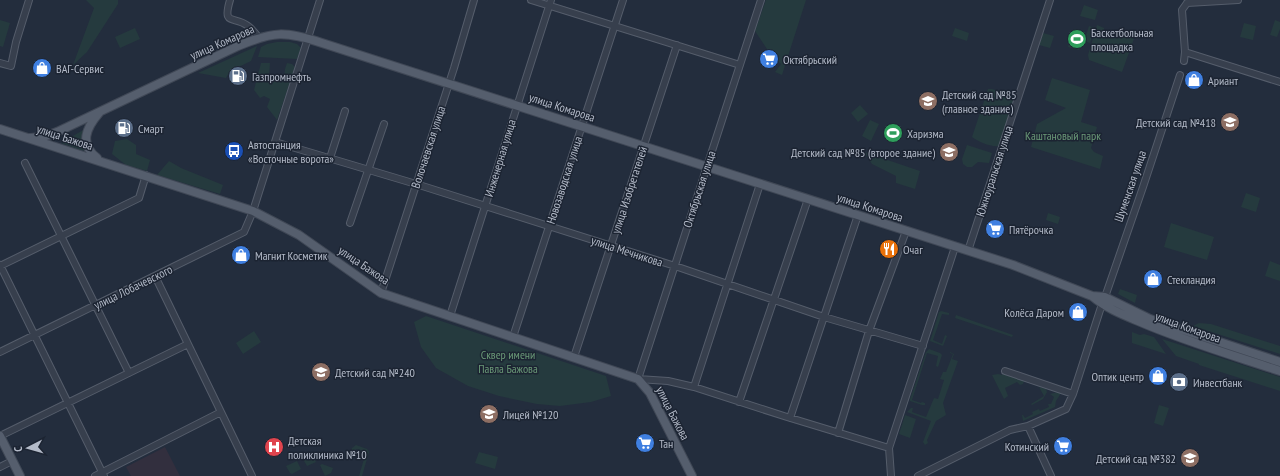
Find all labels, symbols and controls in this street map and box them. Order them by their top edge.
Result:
street label: улица Комарова [188,21,257,63]
place label: Баскетбольная площадка [1091,25,1154,54]
sports icon: Баскетбольная площадка [1066,28,1088,50]
supermarket icon: Октябрьский [758,48,780,70]
place label: Октябрьский [783,52,837,67]
shop icon: ВАГ-Сервис [31,57,53,79]
place label: ВАГ-Сервис [56,61,104,76]
fuel station icon: Газпромнефть [227,65,249,87]
place label: Газпромнефть [252,69,311,84]
shop icon: Ариант [1183,69,1205,91]
place label: Ариант [1208,73,1238,88]
place label: Детский сад №85 (главное здание) [942,87,1017,116]
street label: улица Комарова [527,89,597,125]
school or university icon: Детский сад №85 (главное здание) [917,90,939,112]
street label: Волочаевская улица [408,104,448,190]
school or university icon: Детский сад №418 [1219,111,1241,133]
place label: Детский сад №418 [1136,115,1216,130]
fuel station icon: Смарт [113,117,135,139]
street label: Инженерная улица [481,117,519,199]
street label: улица Бажова [35,121,95,153]
place label: Смарт [138,121,164,136]
sports icon: Харизма [882,122,904,144]
street label: Южноуральская улица [972,123,1016,218]
place label: Харизма [907,126,944,141]
park label: Каштановый парк [1025,128,1101,143]
street label: Новозаводская улица [543,134,585,226]
place label: Автостанция «Восточные ворота» [248,137,334,166]
bus stop icon: Автостанция «Восточные ворота» [223,140,245,162]
school or university icon: Детский сад №85 (второе здание) [938,141,960,163]
street label: улица Изобретателей [608,145,650,235]
place label: Детский сад №85 (второе здание) [791,145,935,160]
street label: Октябрьская улица [680,148,719,229]
street label: Шуменская улица [1111,148,1149,224]
street label: улица Комарова [835,189,905,225]
supermarket icon: Пятёрочка [984,218,1006,240]
place label: Пятёрочка [1009,222,1053,237]
street label: улица Мечникова [589,232,665,270]
restaurant icon: Очаг [878,238,900,260]
street label: улица Бажова [336,242,393,288]
place label: Очаг [903,242,923,257]
shop icon: Магнит Косметик [230,244,252,266]
place label: Магнит Косметик [255,248,328,263]
street label: улица Лобачевского [91,262,175,312]
shop icon: Стекландия [1142,268,1164,290]
place label: Стекландия [1167,272,1216,287]
shop icon: Колёса Даром [1067,301,1089,323]
place label: Колёса Даром [1004,305,1064,320]
street label: улица Комарова [1153,308,1223,346]
park label: Сквер имени Павла Бажова [478,347,538,376]
school or university icon: Детский сад №240 [310,361,332,383]
place label: Детский сад №240 [335,365,415,380]
shop icon: Оптик центр [1147,365,1169,387]
place label: Оптик центр [1091,369,1144,384]
bank icon: Инвестбанк [1168,371,1190,393]
place label: Инвестбанк [1193,375,1243,390]
street label: улица Бажова [653,384,693,443]
school or university icon: Лицей №120 [478,403,500,425]
place label: Лицей №120 [502,407,558,422]
north arrow [8,428,48,468]
supermarket icon: Тан [634,432,656,454]
place label: Детская поликлиника №10 [288,433,367,462]
supermarket icon: Котинский [1052,435,1074,457]
hospital icon: Детская поликлиника №10 [263,436,285,458]
place label: Тан [659,436,673,451]
place label: Котинский [1005,439,1049,454]
text: С [11,446,25,452]
school or university icon: Детский сад №382 [1179,447,1201,469]
place label: Детский сад №382 [1096,451,1176,466]

